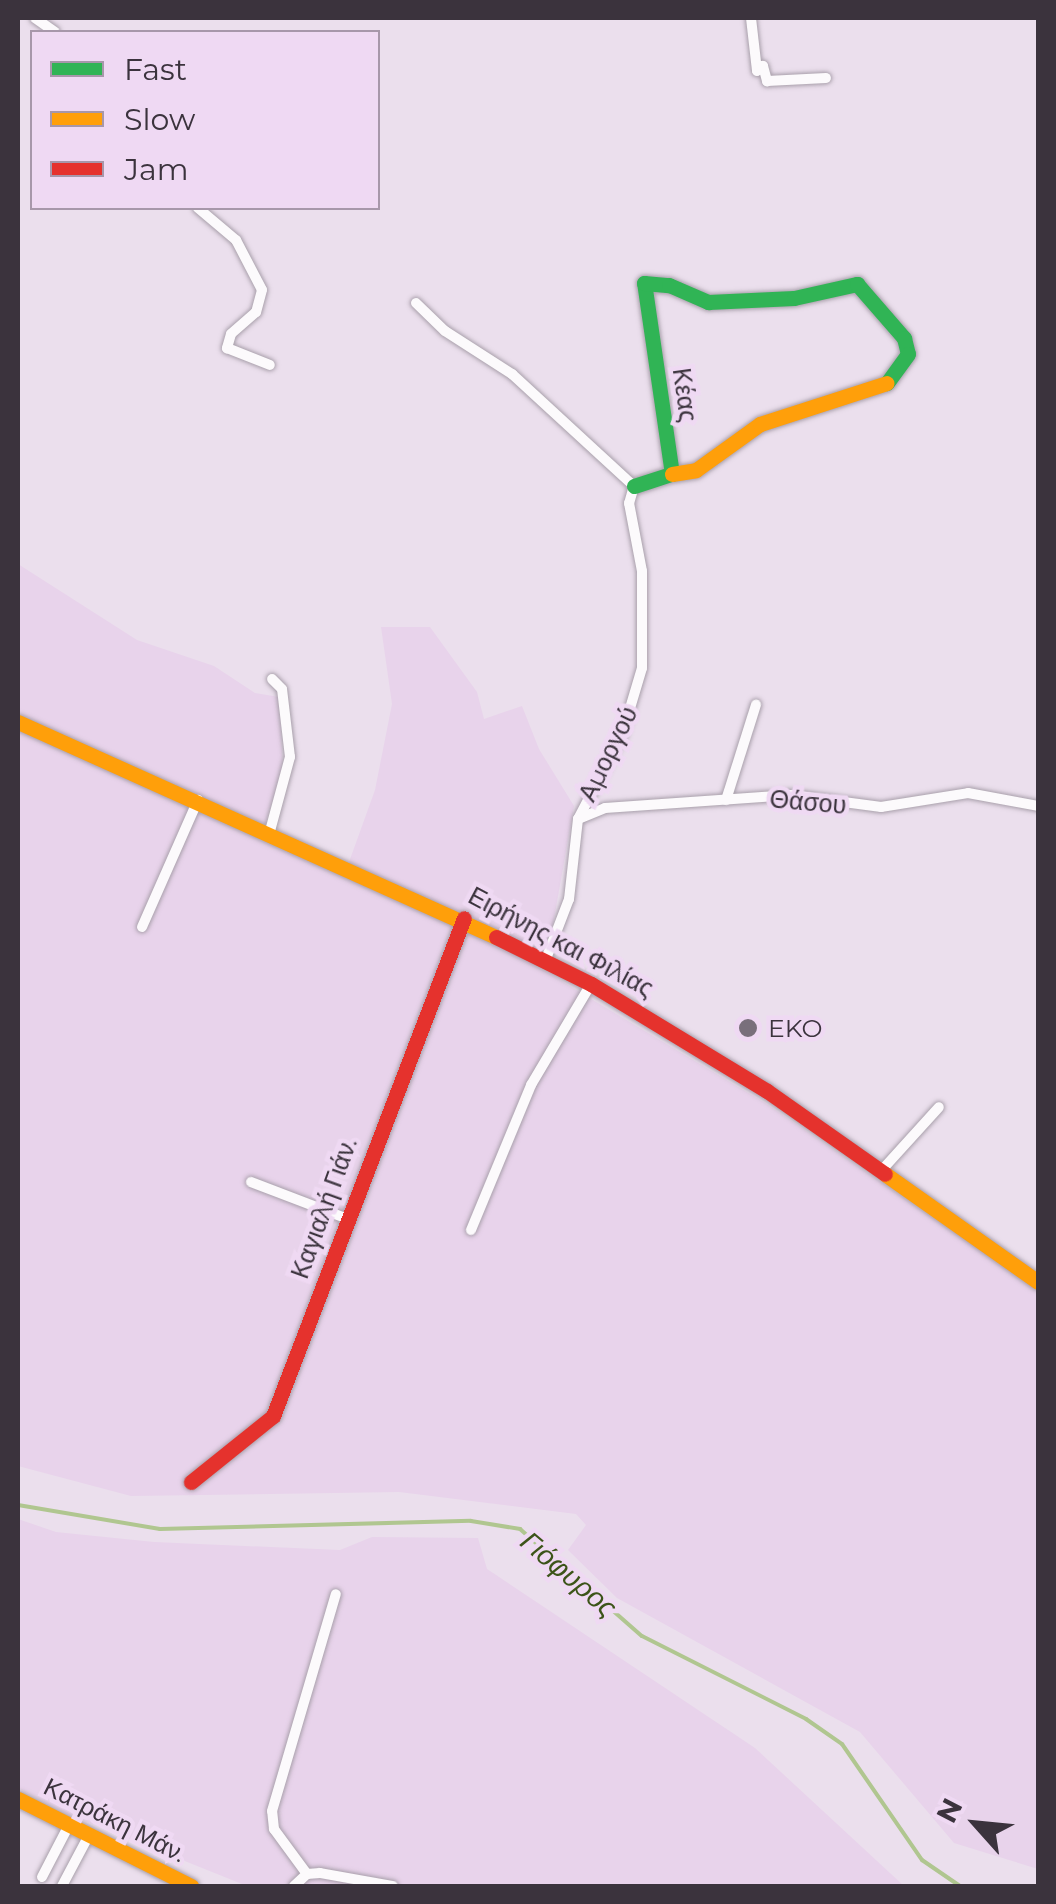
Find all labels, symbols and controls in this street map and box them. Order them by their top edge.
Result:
legend [30,30,380,210]
text: Fast [124,51,187,88]
text: Slow [124,101,195,138]
text: Jam [124,151,189,188]
street label: Κέας [666,366,704,424]
street label: Αμοργού [572,702,644,806]
street label: Θάσου [768,784,848,820]
street label: Ειρήνης και Φιλίας [463,881,659,1003]
place label: EKO [768,1013,822,1043]
marker: EKO [737,1017,759,1039]
street label: Καγιαλή Γιάν. [285,1133,363,1283]
water label: Γιόφυρος [514,1524,624,1624]
street label: Κατράκη Μάν. [39,1771,191,1869]
north arrow [926,1774,1026,1874]
text: N [929,1793,970,1828]

